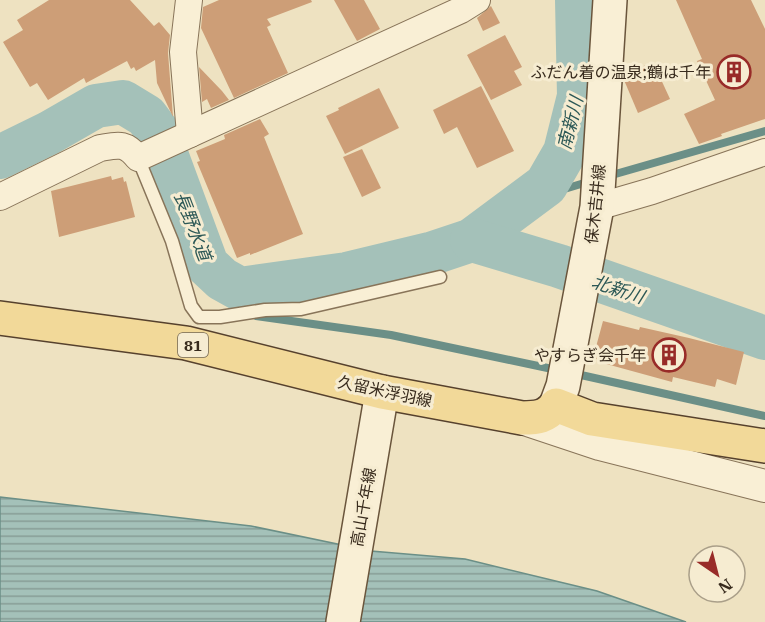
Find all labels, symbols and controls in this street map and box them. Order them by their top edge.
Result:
building icon: ふだん着の温泉;鶴は千年 [716,54,752,90]
place label: ふだん着の温泉;鶴は千年 [530,62,711,82]
water label: 南新川 [552,92,588,152]
street label: 保木吉井線 [581,163,609,245]
water label: 長野水道 [169,188,218,267]
water label: 北新川 [589,270,649,309]
road number: 81 [178,333,208,357]
building icon: やすらぎ会千年 [651,337,687,373]
place label: やすらぎ会千年 [534,345,646,365]
street label: 久留米浮羽線 [336,371,434,411]
street label: 高山千年線 [346,466,380,548]
north arrow [687,544,747,604]
text: N [715,574,737,598]

